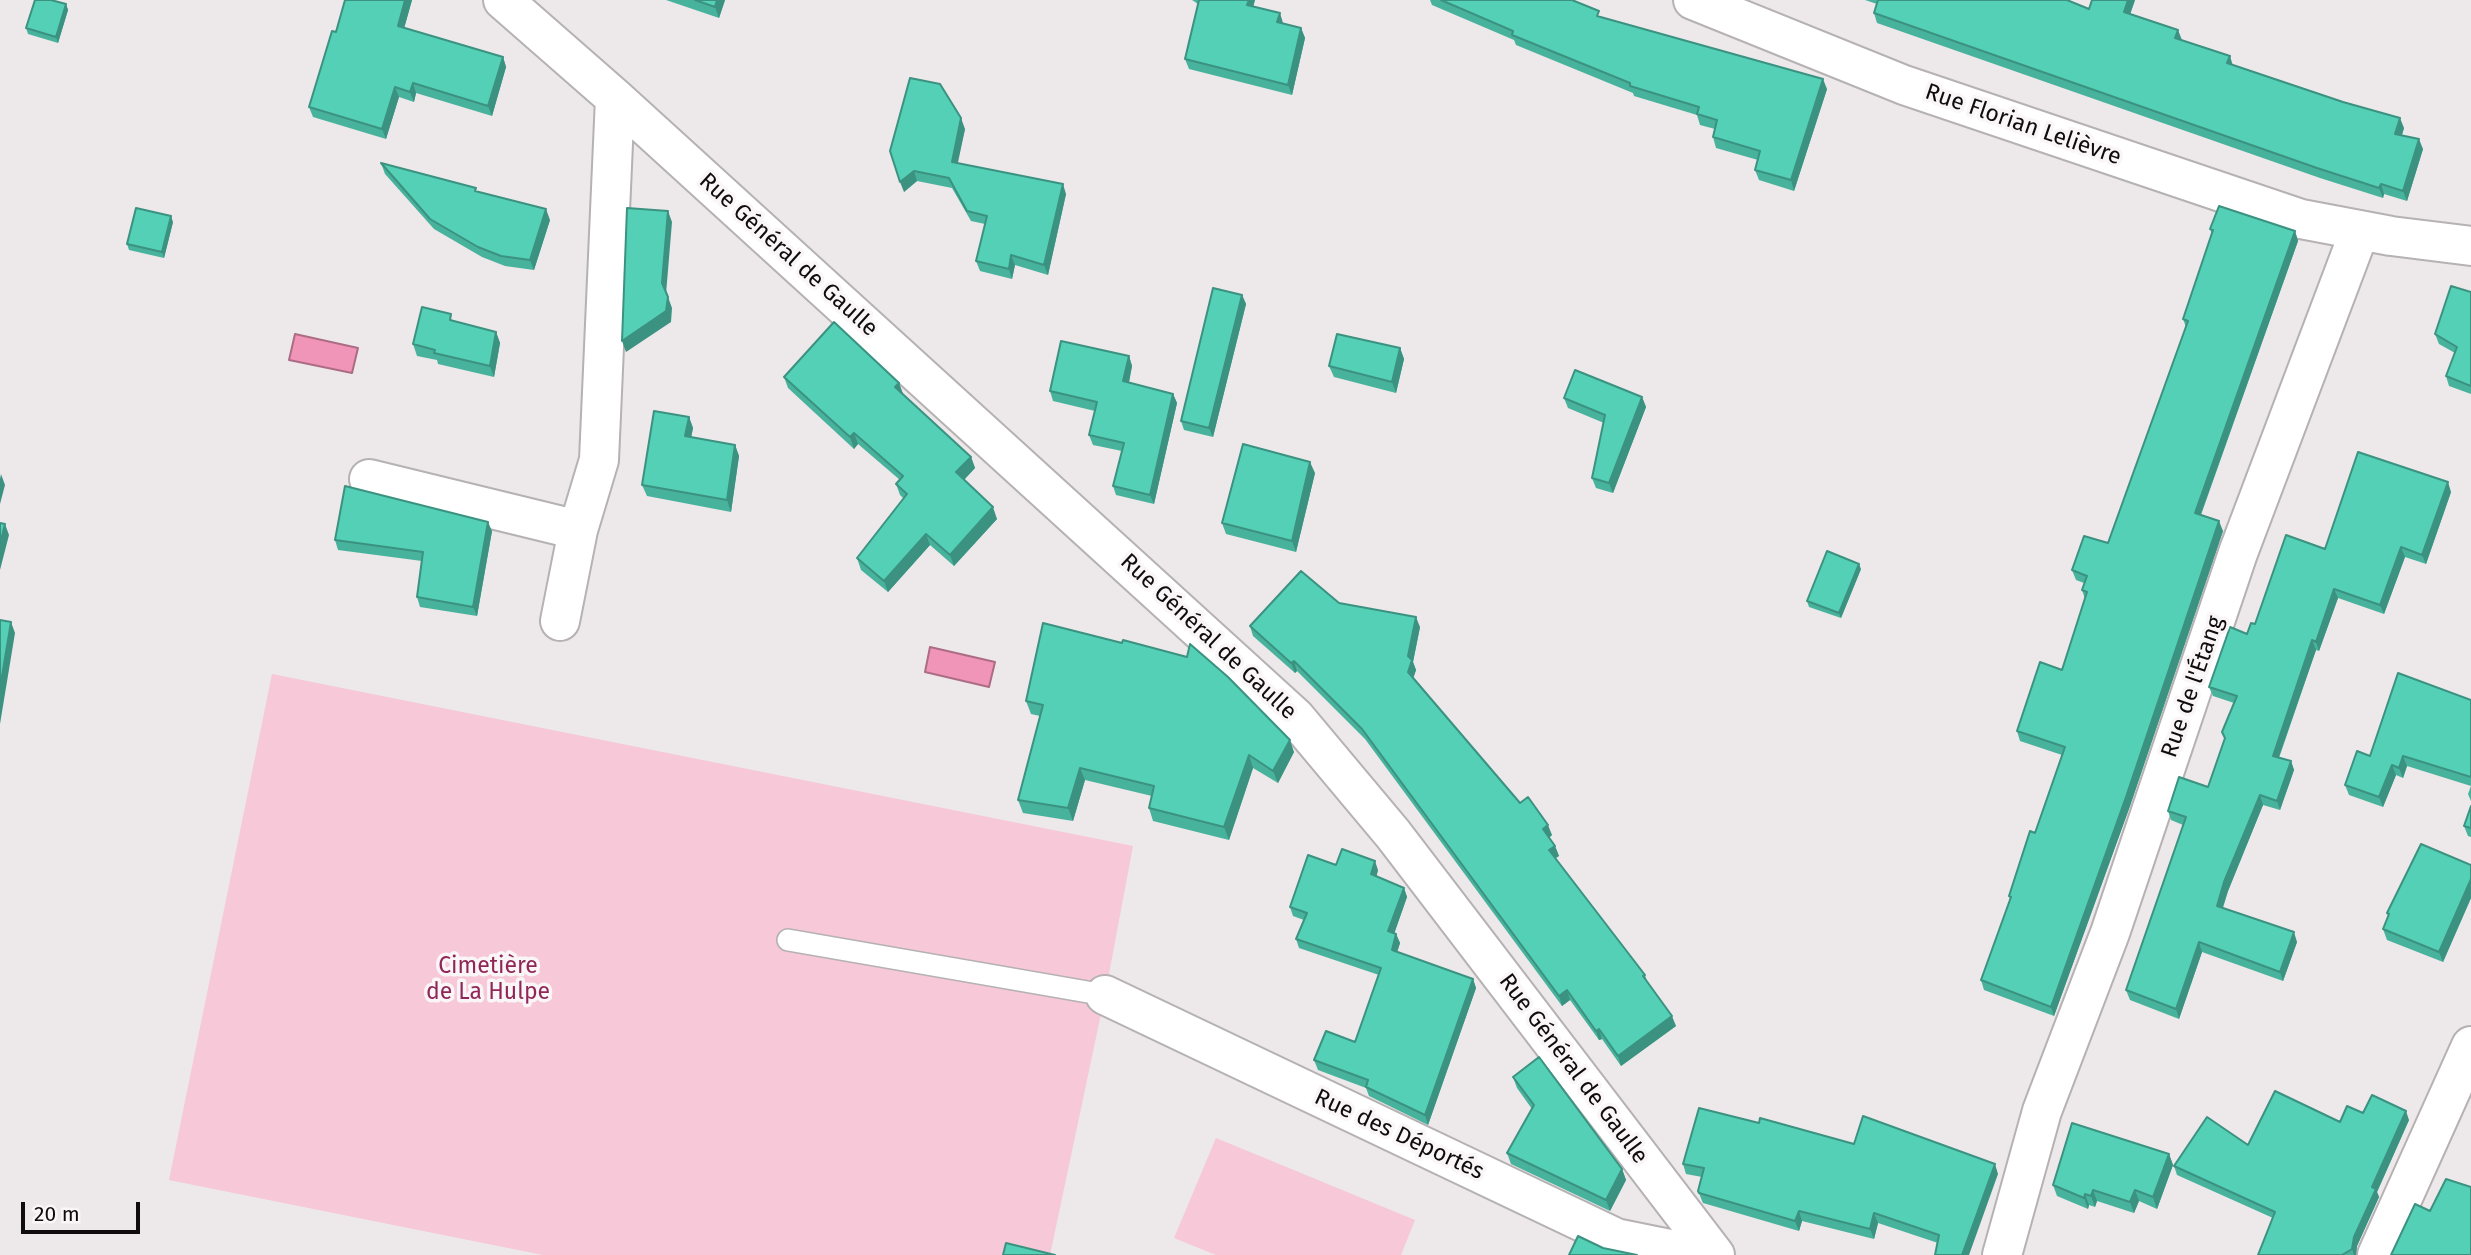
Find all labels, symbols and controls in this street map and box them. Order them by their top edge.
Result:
street label: Rue Florian Lelièvre [1921,78,2125,172]
street label: Rue Général de Gaulle [693,168,883,342]
street label: Rue Général de Gaulle [1114,548,1302,726]
street label: Rue de l'Étang [2156,613,2230,761]
park label: Cimetière de La Hulpe [426,953,550,1007]
street label: Rue Général de Gaulle [1493,969,1653,1169]
street label: Rue des Déportés [1310,1084,1488,1186]
scale bar [24,1188,144,1232]
text: 20 m [34,1201,80,1227]

